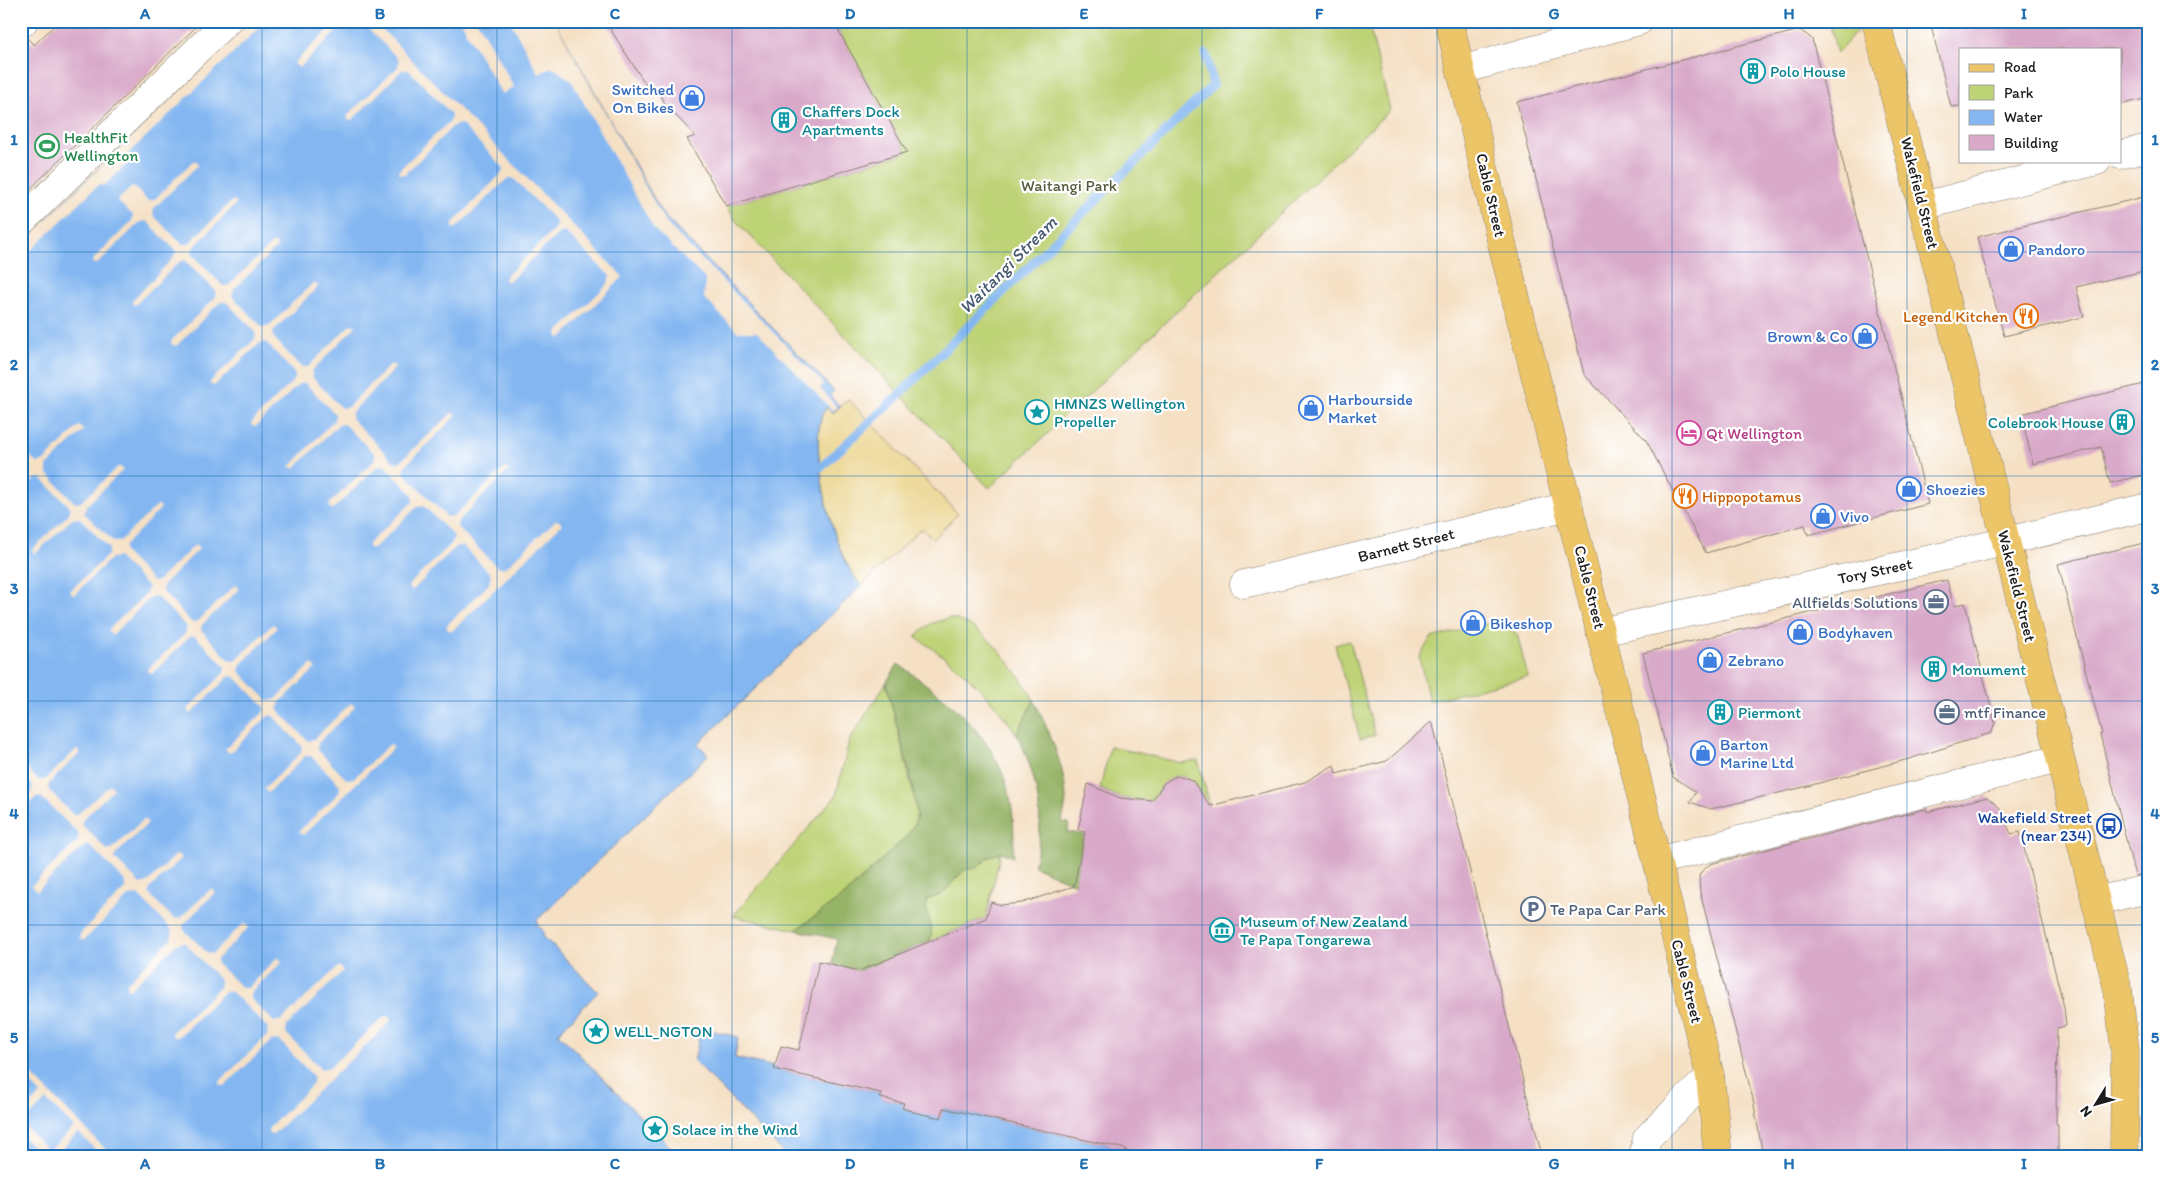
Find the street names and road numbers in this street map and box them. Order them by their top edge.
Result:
street label: Wakefield Street [1897,135,1943,251]
street label: Cable Street [1472,151,1510,239]
street label: Barnett Street [1356,524,1456,566]
street label: Wakefield Street [1994,528,2040,644]
street label: Cable Street [1570,543,1610,631]
street label: Tory Street [1836,554,1914,588]
street label: Cable Street [1667,937,1707,1025]

